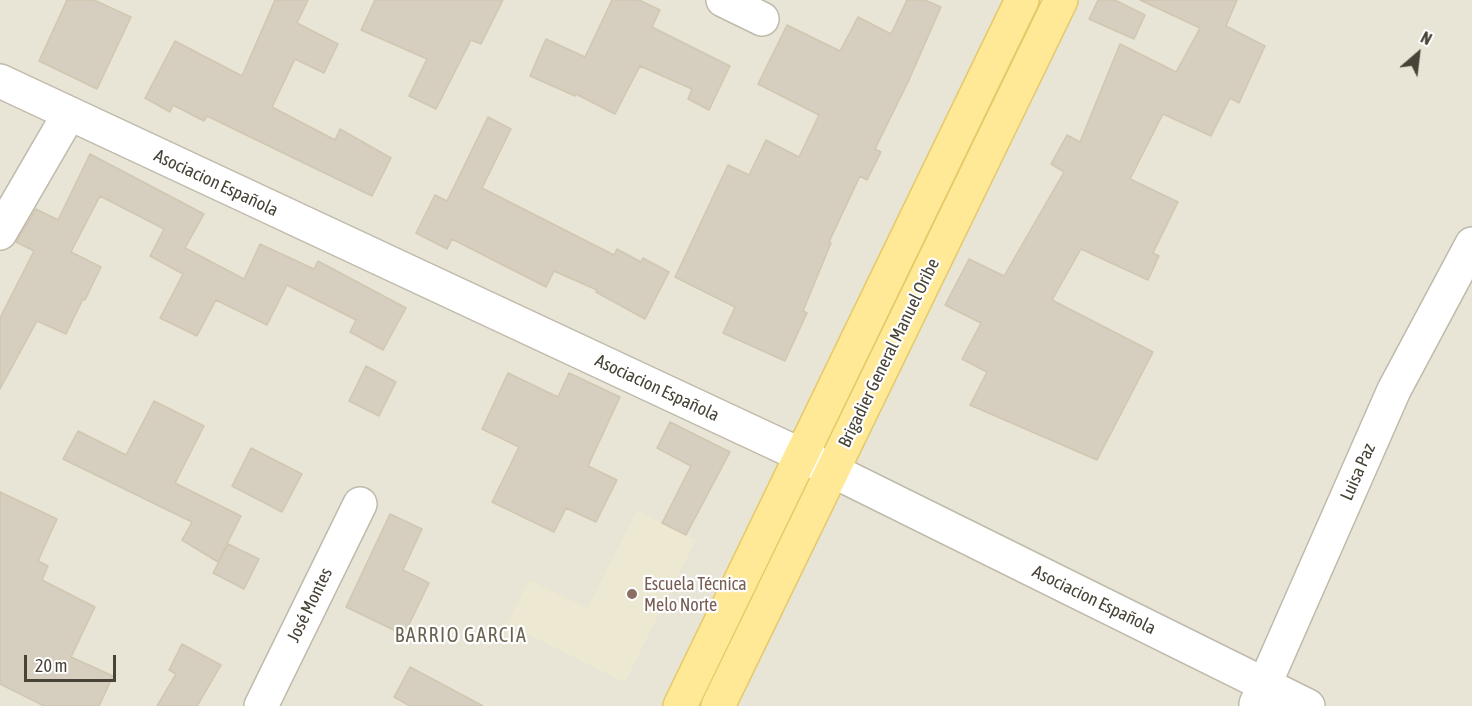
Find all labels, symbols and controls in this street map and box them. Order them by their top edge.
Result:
north arrow [1388,24,1448,84]
text: N [1418,28,1435,48]
street label: Asociacion Española [150,145,282,221]
street label: Brigadier General Manuel Oribe [834,255,944,451]
street label: Asociacion Española [591,350,723,426]
street label: Luisa Paz [1336,440,1380,504]
street label: Asociacion Española [1029,561,1159,639]
street label: José Montes [283,564,337,646]
place label: Escuela Técnica Melo Norte [644,573,747,616]
marker: Escuela Técnica Melo Norte [625,587,639,601]
district label: BARRIO GARCIA [395,624,527,648]
scale bar [27,643,118,681]
text: 20 m [35,655,67,676]

